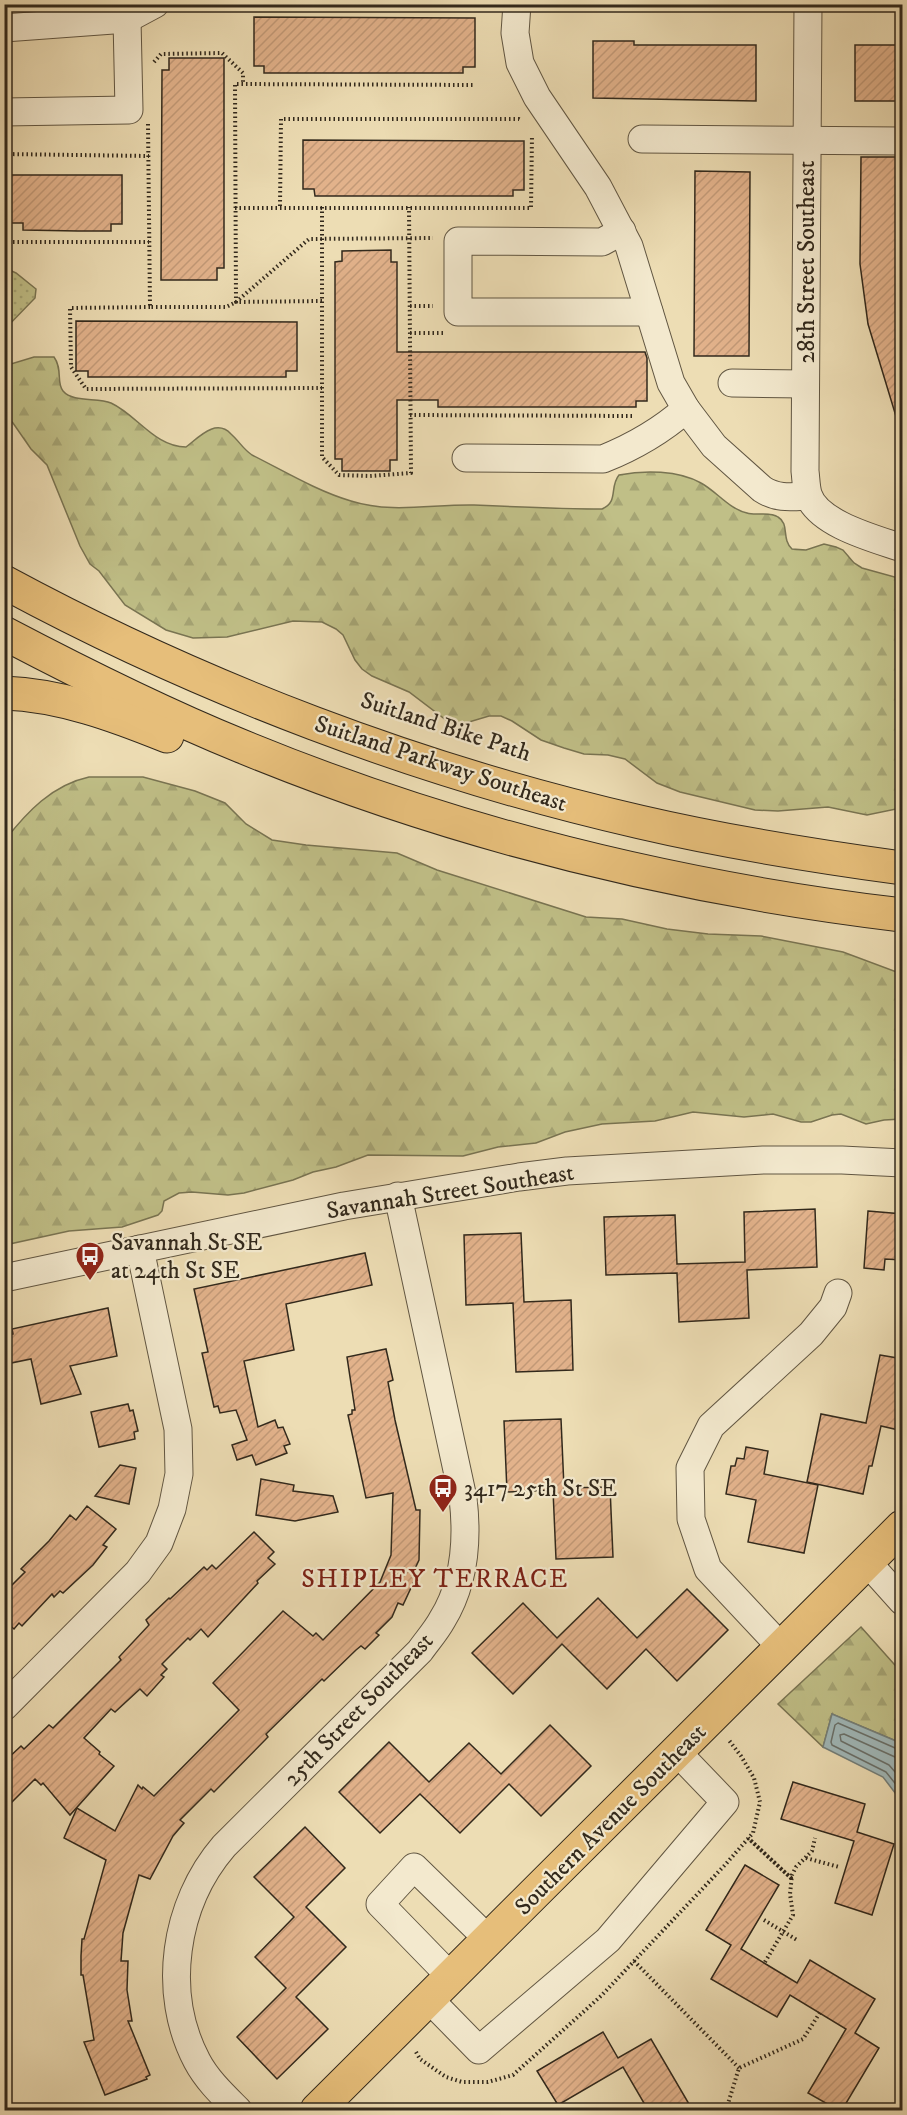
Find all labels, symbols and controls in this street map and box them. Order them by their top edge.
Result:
street label: 28th Street Southeast [792,160,822,364]
street label: Suitland Bike Path [357,685,535,769]
street label: Suitland Parkway Southeast [311,709,571,819]
street label: Savannah Street Southeast [324,1158,576,1226]
place label: Savannah St SE at 24th St SE [111,1228,262,1286]
bus stop icon: Savannah St SE at 24th St SE [74,1240,106,1282]
bus stop icon: 3417 25th St SE [427,1472,459,1514]
place label: 3417 25th St SE [464,1474,617,1504]
district label: SHIPLEY TERRACE [301,1563,569,1596]
street label: 25th Street Southeast [277,1626,440,1793]
street label: Southern Avenue Southeast [509,1717,713,1922]

